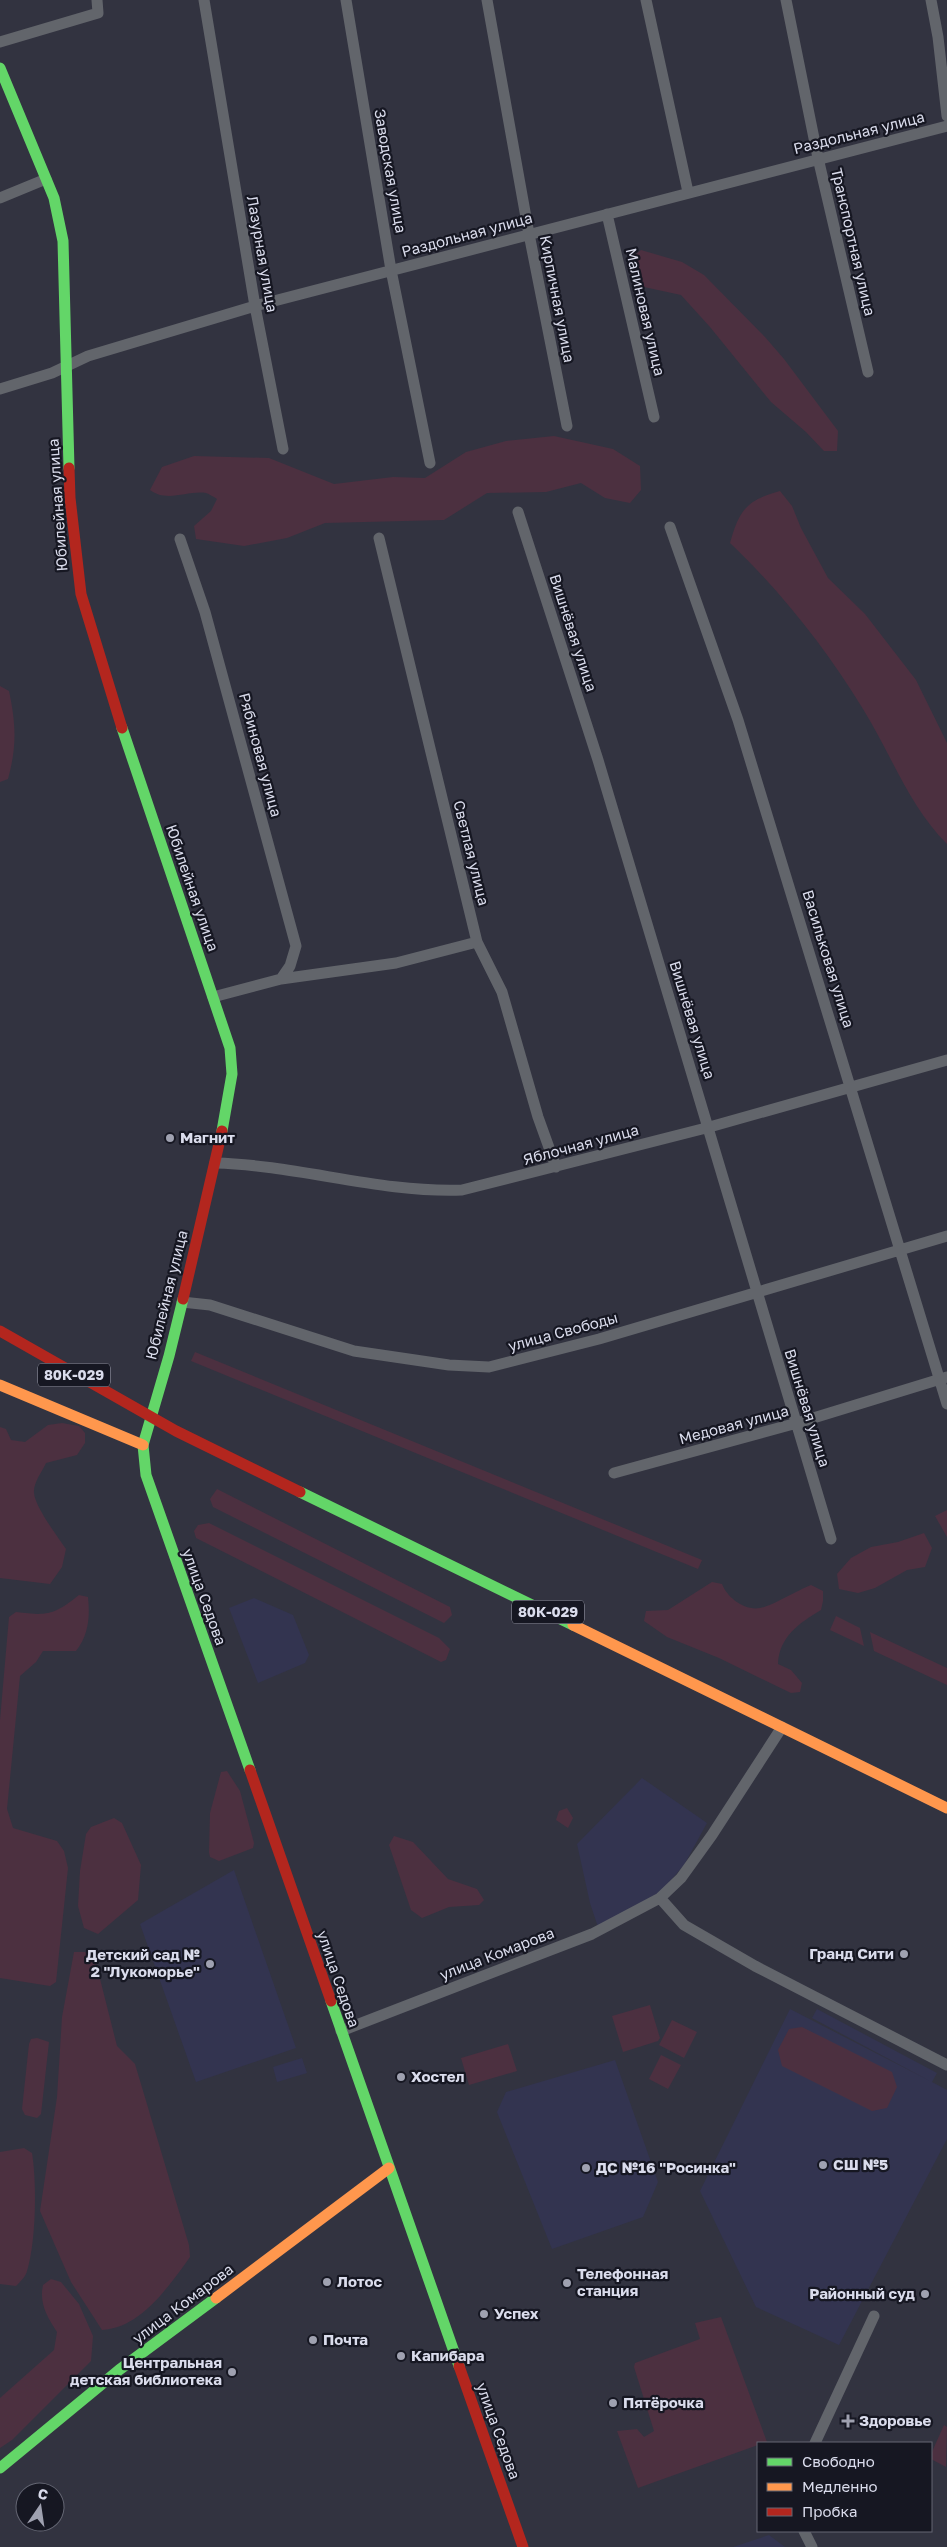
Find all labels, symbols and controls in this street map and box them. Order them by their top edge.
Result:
street label: Заводская улица [371,107,411,234]
street label: Раздольная улица [791,107,926,157]
street label: Транспортная улица [828,166,880,318]
street label: Лазурная улица [244,194,282,314]
street label: Раздольная улица [399,208,534,260]
street label: Кирпичная улица [537,234,579,364]
street label: Малиновая улица [623,246,669,377]
street label: Юбилейная улица [43,438,71,572]
street label: Вишнёвая улица [546,572,601,694]
street label: Рябиновая улица [236,691,286,819]
street label: Светлая улица [450,798,494,907]
street label: Юбилейная улица [163,822,223,953]
street label: Васильковая улица [799,888,858,1030]
street label: Вишнёвая улица [666,959,719,1081]
street label: Яблочная улица [521,1120,641,1168]
place label: Магнит [180,1128,235,1146]
marker: Магнит [164,1132,176,1144]
street label: Юбилейная улица [141,1228,191,1361]
street label: улица Свободы [506,1308,620,1354]
street label: Вишнёвая улица [781,1347,834,1469]
road number: 80К-029 [38,1364,110,1386]
street label: Медовая улица [677,1401,791,1447]
street label: улица Седова [179,1546,231,1647]
road number: 80К-029 [512,1600,584,1624]
street label: улица Комарова [437,1923,557,1983]
street label: улица Седова [314,1928,364,2030]
place label: Гранд Сити [809,1944,894,1962]
place label: Детский сад № 2 "Лукоморье" [86,1945,200,1980]
marker: Гранд Сити [898,1948,910,1960]
marker: Детский сад № 2 "Лукоморье" [204,1958,216,1970]
place label: Хостел [411,2067,464,2085]
marker: Хостел [395,2071,407,2083]
place label: СШ №5 [833,2155,888,2173]
place label: ДС №16 "Росинка" [596,2158,736,2176]
marker: СШ №5 [817,2159,829,2171]
marker: ДС №16 "Росинка" [580,2162,592,2174]
street label: улица Комарова [129,2259,236,2347]
place label: Телефонная станция [577,2264,669,2299]
place label: Лотос [337,2272,382,2290]
marker: Лотос [321,2276,333,2288]
marker: Телефонная станция [561,2277,573,2289]
place label: Районный суд [809,2284,916,2302]
marker: Районный суд [919,2288,931,2300]
place label: Успех [494,2304,539,2322]
marker: Успех [478,2308,490,2320]
place label: Почта [323,2330,368,2348]
marker: Почта [307,2334,319,2346]
place label: Капибара [411,2346,485,2364]
marker: Капибара [395,2350,407,2362]
place label: Центральная детская библиотека [70,2353,222,2388]
marker: Центральная детская библиотека [226,2366,238,2378]
street label: улица Седова [473,2380,525,2481]
place label: Пятёрочка [623,2393,704,2411]
marker: Пятёрочка [607,2397,619,2409]
place label: Здоровье [859,2411,932,2429]
marker: Здоровье [841,2414,855,2428]
legend [757,2442,932,2532]
text: Свободно [802,2452,875,2470]
text: Медленно [802,2477,878,2495]
north arrow [15,2482,65,2532]
text: С [36,2484,50,2503]
text: Пробка [802,2502,857,2520]

